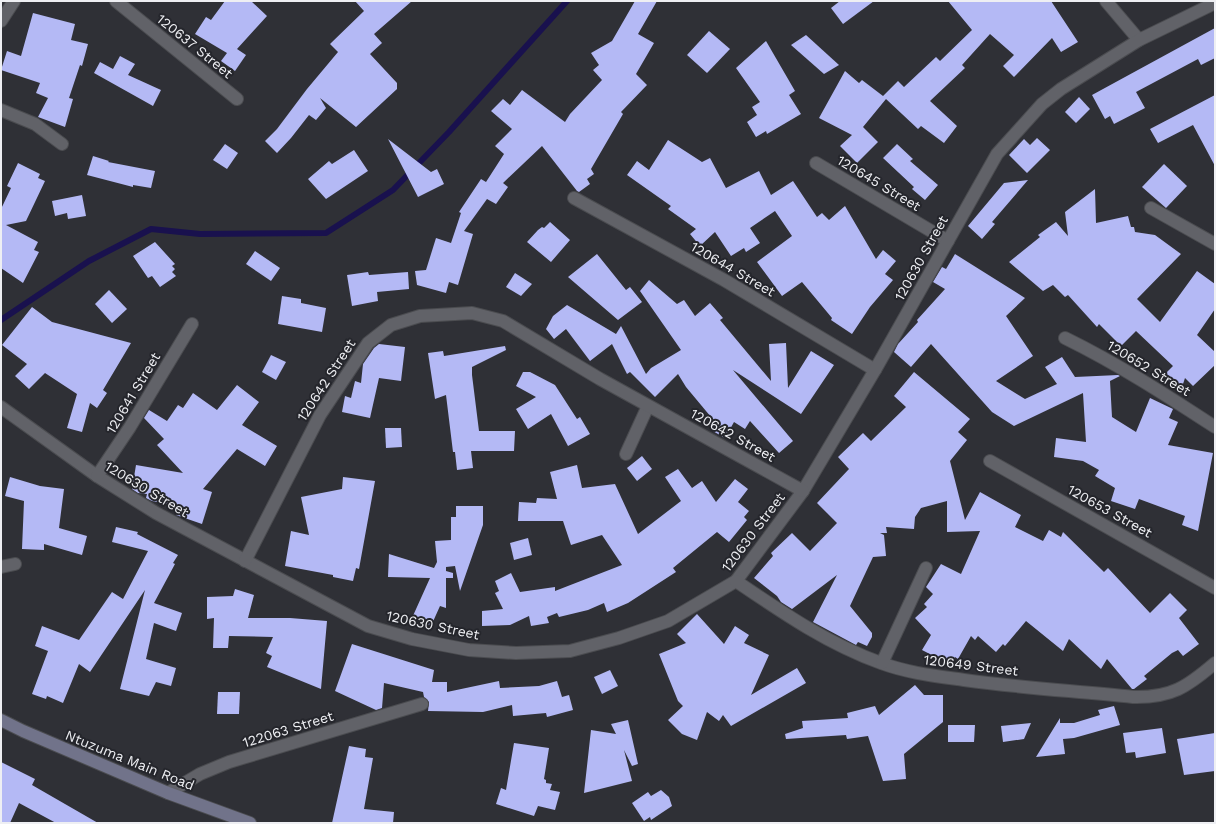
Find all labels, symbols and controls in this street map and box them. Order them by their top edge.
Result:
street label: 120637 Street [154,11,236,81]
street label: 120645 Street [834,152,924,214]
street label: 120630 Street [891,213,951,303]
street label: 120644 Street [688,238,778,300]
street label: 120642 Street [294,336,359,424]
street label: 120652 Street [1105,337,1194,399]
street label: 120641 Street [103,350,164,436]
street label: 120642 Street [688,405,778,465]
street label: 120630 Street [102,458,192,520]
street label: 120653 Street [1065,481,1155,541]
street label: 120630 Street [718,489,788,575]
street label: 120630 Street [385,607,481,643]
street label: 120649 Street [923,651,1019,679]
street label: 122063 Street [241,708,335,750]
street label: Ntuzuma Main Road [63,727,197,793]

